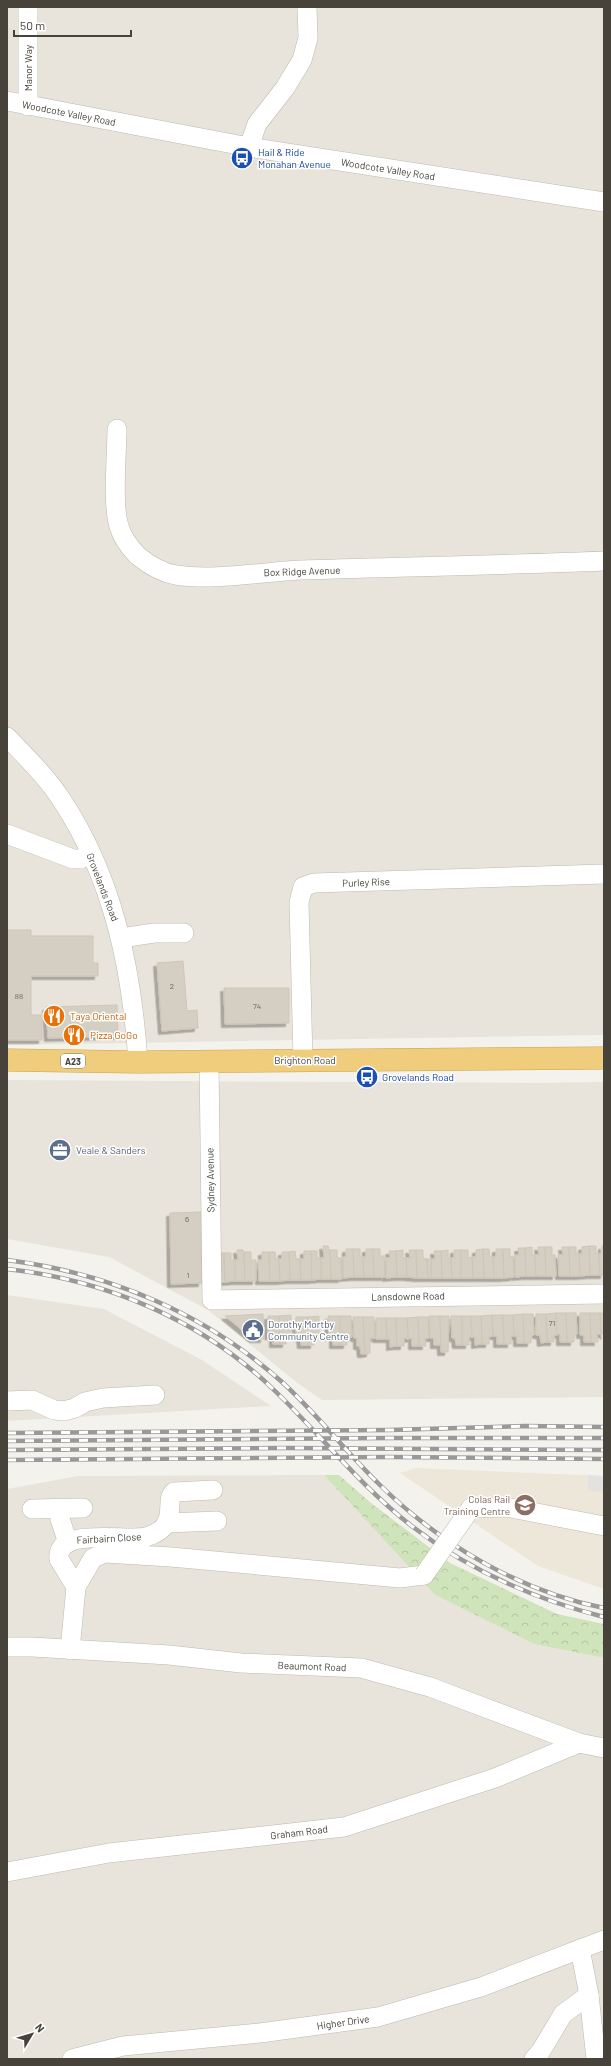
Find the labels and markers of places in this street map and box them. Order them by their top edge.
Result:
bus stop icon: Hail & Ride Monahan Avenue [229,145,255,171]
place label: Hail & Ride Monahan Avenue [258,146,331,170]
restaurant icon: Taya Oriental [41,1003,67,1029]
place label: Taya Oriental [70,1010,126,1022]
restaurant icon: Pizza GoGo [61,1022,87,1048]
place label: Pizza GoGo [90,1029,138,1041]
bus stop icon: Grovelands Road [354,1064,380,1090]
place label: Grovelands Road [382,1071,454,1083]
office icon: Veale & Sanders [47,1137,73,1163]
place label: Veale & Sanders [76,1144,146,1156]
public building icon: Dorothy Mortby Community Centre [240,1317,266,1343]
place label: Dorothy Mortby Community Centre [268,1318,349,1342]
school or university icon: Colas Rail Training Centre [512,1492,538,1518]
place label: Colas Rail Training Centre [444,1493,510,1517]

